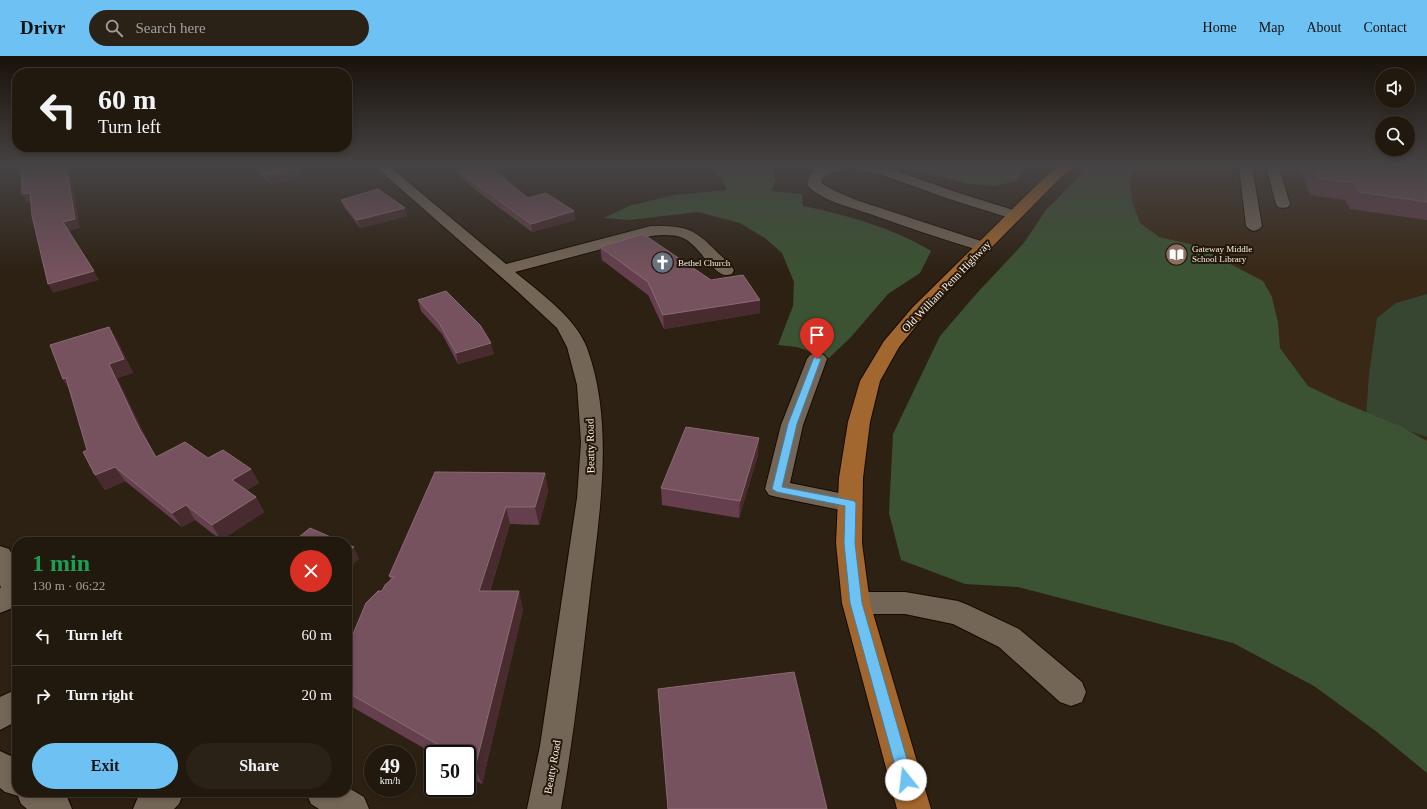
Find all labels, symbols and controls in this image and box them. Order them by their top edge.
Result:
search box [89,10,369,46]
text: Drivr [20,17,65,38]
icon: search [103,17,125,39]
text: Search here [135,20,206,36]
text: Home [1203,20,1237,35]
text: Map [1259,20,1284,35]
text: About [1306,20,1341,35]
text: Contact [1363,20,1407,35]
map controls [1375,68,1415,156]
button: sound [1375,68,1415,108]
icon: left [32,84,84,136]
text: 60 m [98,84,156,115]
button: search [1375,116,1415,156]
text: Turn left [98,117,161,137]
street label: Old William Penn Highway [899,237,993,334]
library icon: Gateway Middle School Library [1163,241,1189,267]
place label: Gateway Middle School Library [1192,244,1252,264]
church icon: Bethel Church [649,250,675,276]
place label: Bethel Church [678,258,731,268]
pin [800,318,834,359]
icon: arrive [806,324,828,346]
street label: Beatty Road [584,418,596,473]
text: 1 min [32,550,90,576]
button: close [290,550,332,592]
text: 130 m · 06:22 [32,578,105,593]
icon: left [32,625,54,647]
text: Turn left [66,627,123,643]
text: 60 m [302,627,332,643]
icon: right [32,685,54,707]
text: Turn right [66,687,133,703]
text: 20 m [302,687,332,703]
street label: Beatty Road [541,739,563,795]
button: Exit [32,743,178,789]
button: Share [186,743,332,789]
speed limit sign: 50 [424,745,476,797]
text: 49 [380,755,400,777]
position arrow [885,759,927,801]
text: km/h [380,775,400,786]

